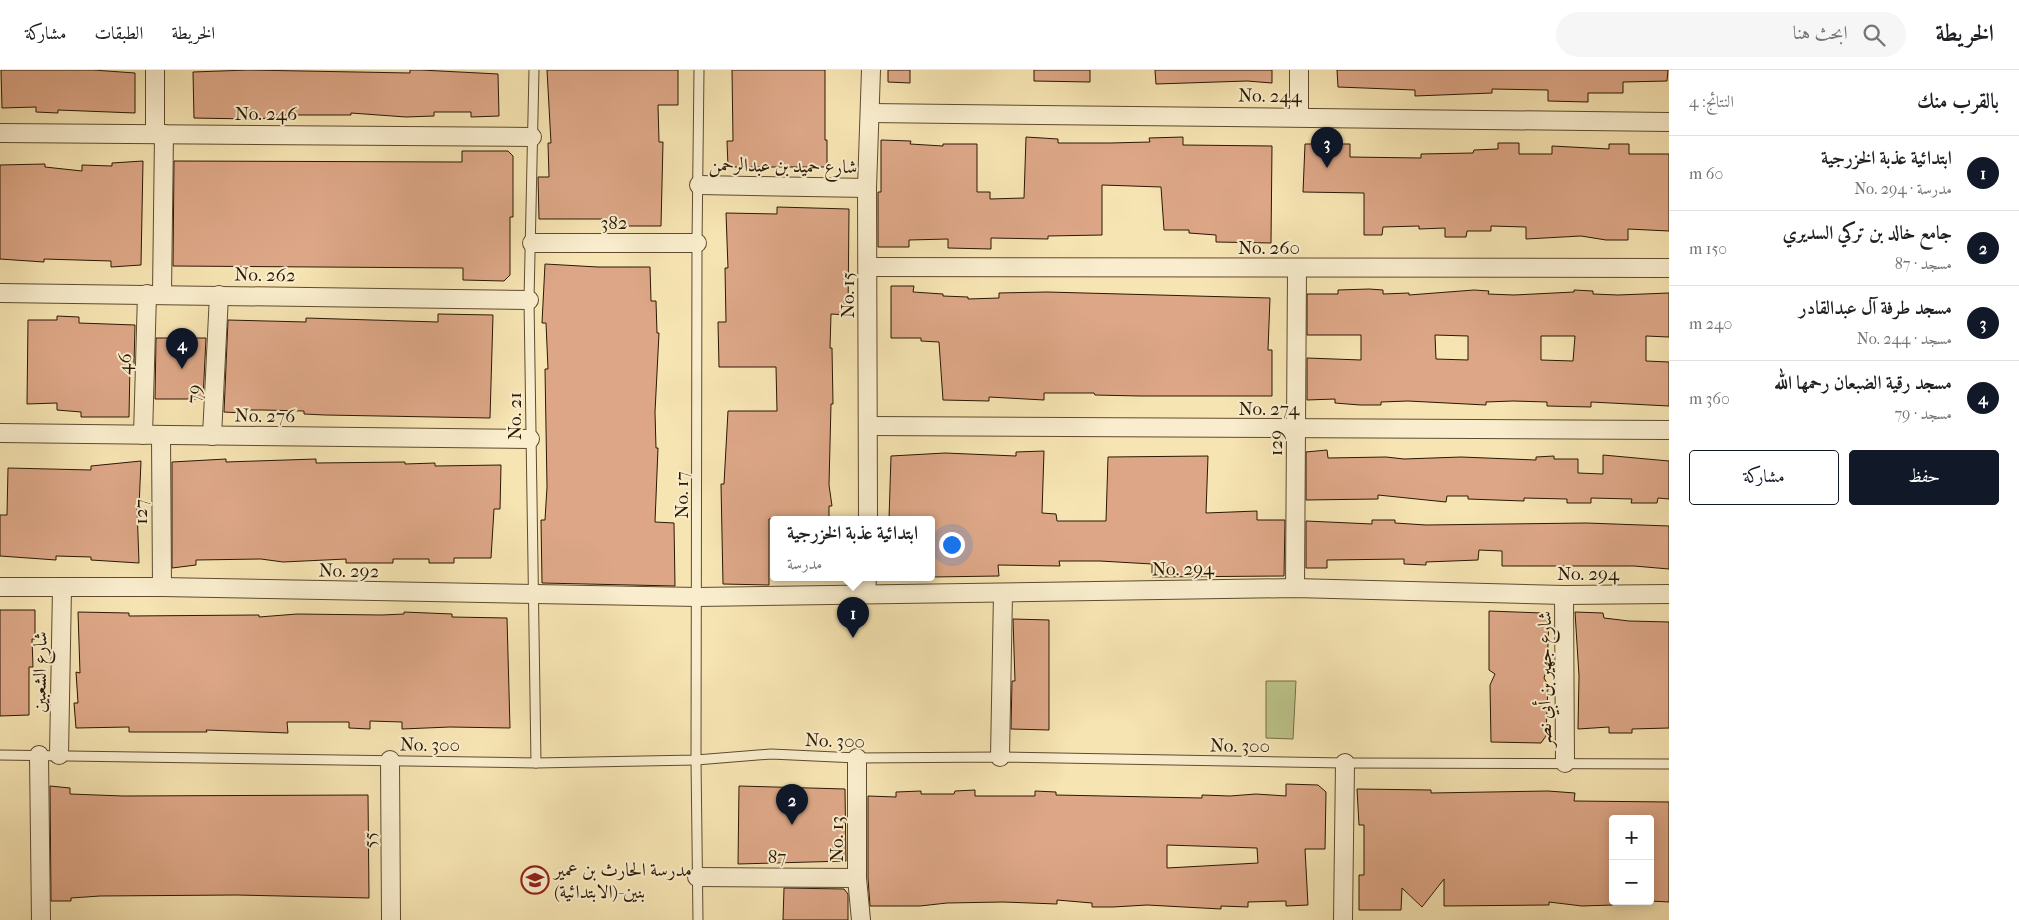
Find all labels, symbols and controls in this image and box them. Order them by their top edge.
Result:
search box [1556,12,1906,57]
text: الخريطة [1936,19,1994,47]
icon: search [1860,21,1888,49]
text: ابحث هنا [1793,22,1848,44]
text: مشاركة [25,23,66,44]
text: الطبقات [94,23,143,44]
text: الخريطة [171,23,215,44]
street label: No. 244 [1238,84,1303,108]
text: بالقرب منك [1917,89,1999,113]
text: النتائج: 4 [1689,92,1734,111]
street label: No. 246 [235,103,298,125]
pin: 3 [1311,127,1343,168]
text: ابتدائية عذبة الخزرجية [1821,147,1952,169]
street label: شارع حميد بن عبدالرحمن [708,154,858,182]
text: 60 m [1689,164,1723,183]
text: 1 [1980,164,1986,183]
text: مدرسة · No. 294 [1854,179,1952,198]
street label: 382 [600,212,628,234]
text: جامع خالد بن تركي السديري [1783,222,1952,244]
street label: No. 260 [1238,237,1300,259]
text: 150 m [1689,239,1727,258]
text: 2 [1979,239,1987,258]
text: مسجد · 87 [1895,254,1952,273]
street label: No. 262 [234,263,296,287]
street label: No. 15 [837,272,859,318]
text: مسجد طرفة آل عبدالقادر [1799,297,1952,319]
text: 240 m [1689,314,1732,333]
text: 3 [1980,314,1986,333]
pin: 4 [166,328,198,369]
text: مسجد · No. 244 [1857,329,1952,348]
street label: 46 [114,352,136,375]
text: مسجد رقية الضبعان رحمها الله [1774,372,1952,394]
street label: 79 [183,384,205,404]
text: 360 m [1689,389,1730,408]
text: 4 [1978,389,1988,408]
street label: No. 21 [504,392,526,440]
street label: No. 274 [1238,398,1300,420]
street label: No. 276 [234,404,296,428]
text: مسجد · 79 [1894,404,1952,423]
street label: 129 [1265,430,1287,456]
button: مشاركة [1689,450,1839,505]
button: حفظ [1849,450,1999,505]
street label: No. 17 [671,471,693,519]
street label: 127 [130,499,152,525]
popup [770,516,935,581]
text: ابتدائية عذبة الخزرجية [787,522,918,544]
your location [939,532,965,558]
text: مدرسة [787,554,822,573]
street label: No. 294 [1152,557,1215,581]
street label: No. 292 [318,559,380,583]
street label: No. 294 [1557,563,1620,585]
pin: 1 [837,597,869,638]
street label: شارع جهير بن أبي نصر [1532,611,1560,749]
street label: شارع الشعبين [28,631,56,713]
street label: No. 300 [804,729,865,753]
street label: No. 300 [400,733,460,757]
street label: No. 300 [1210,734,1270,758]
pin: 2 [776,784,808,825]
map controls [1609,815,1654,905]
button: + [1609,815,1654,860]
street label: No. 13 [826,816,848,862]
street label: 55 [359,832,381,848]
street label: 87 [768,846,786,868]
place label: مدرسة الحارث بن عمير (الابتدائية)-بنين [552,859,692,903]
button: − [1609,860,1654,905]
school or university icon: مدرسة الحارث بن عمير (الابتدائية)-بنين [520,865,550,895]

